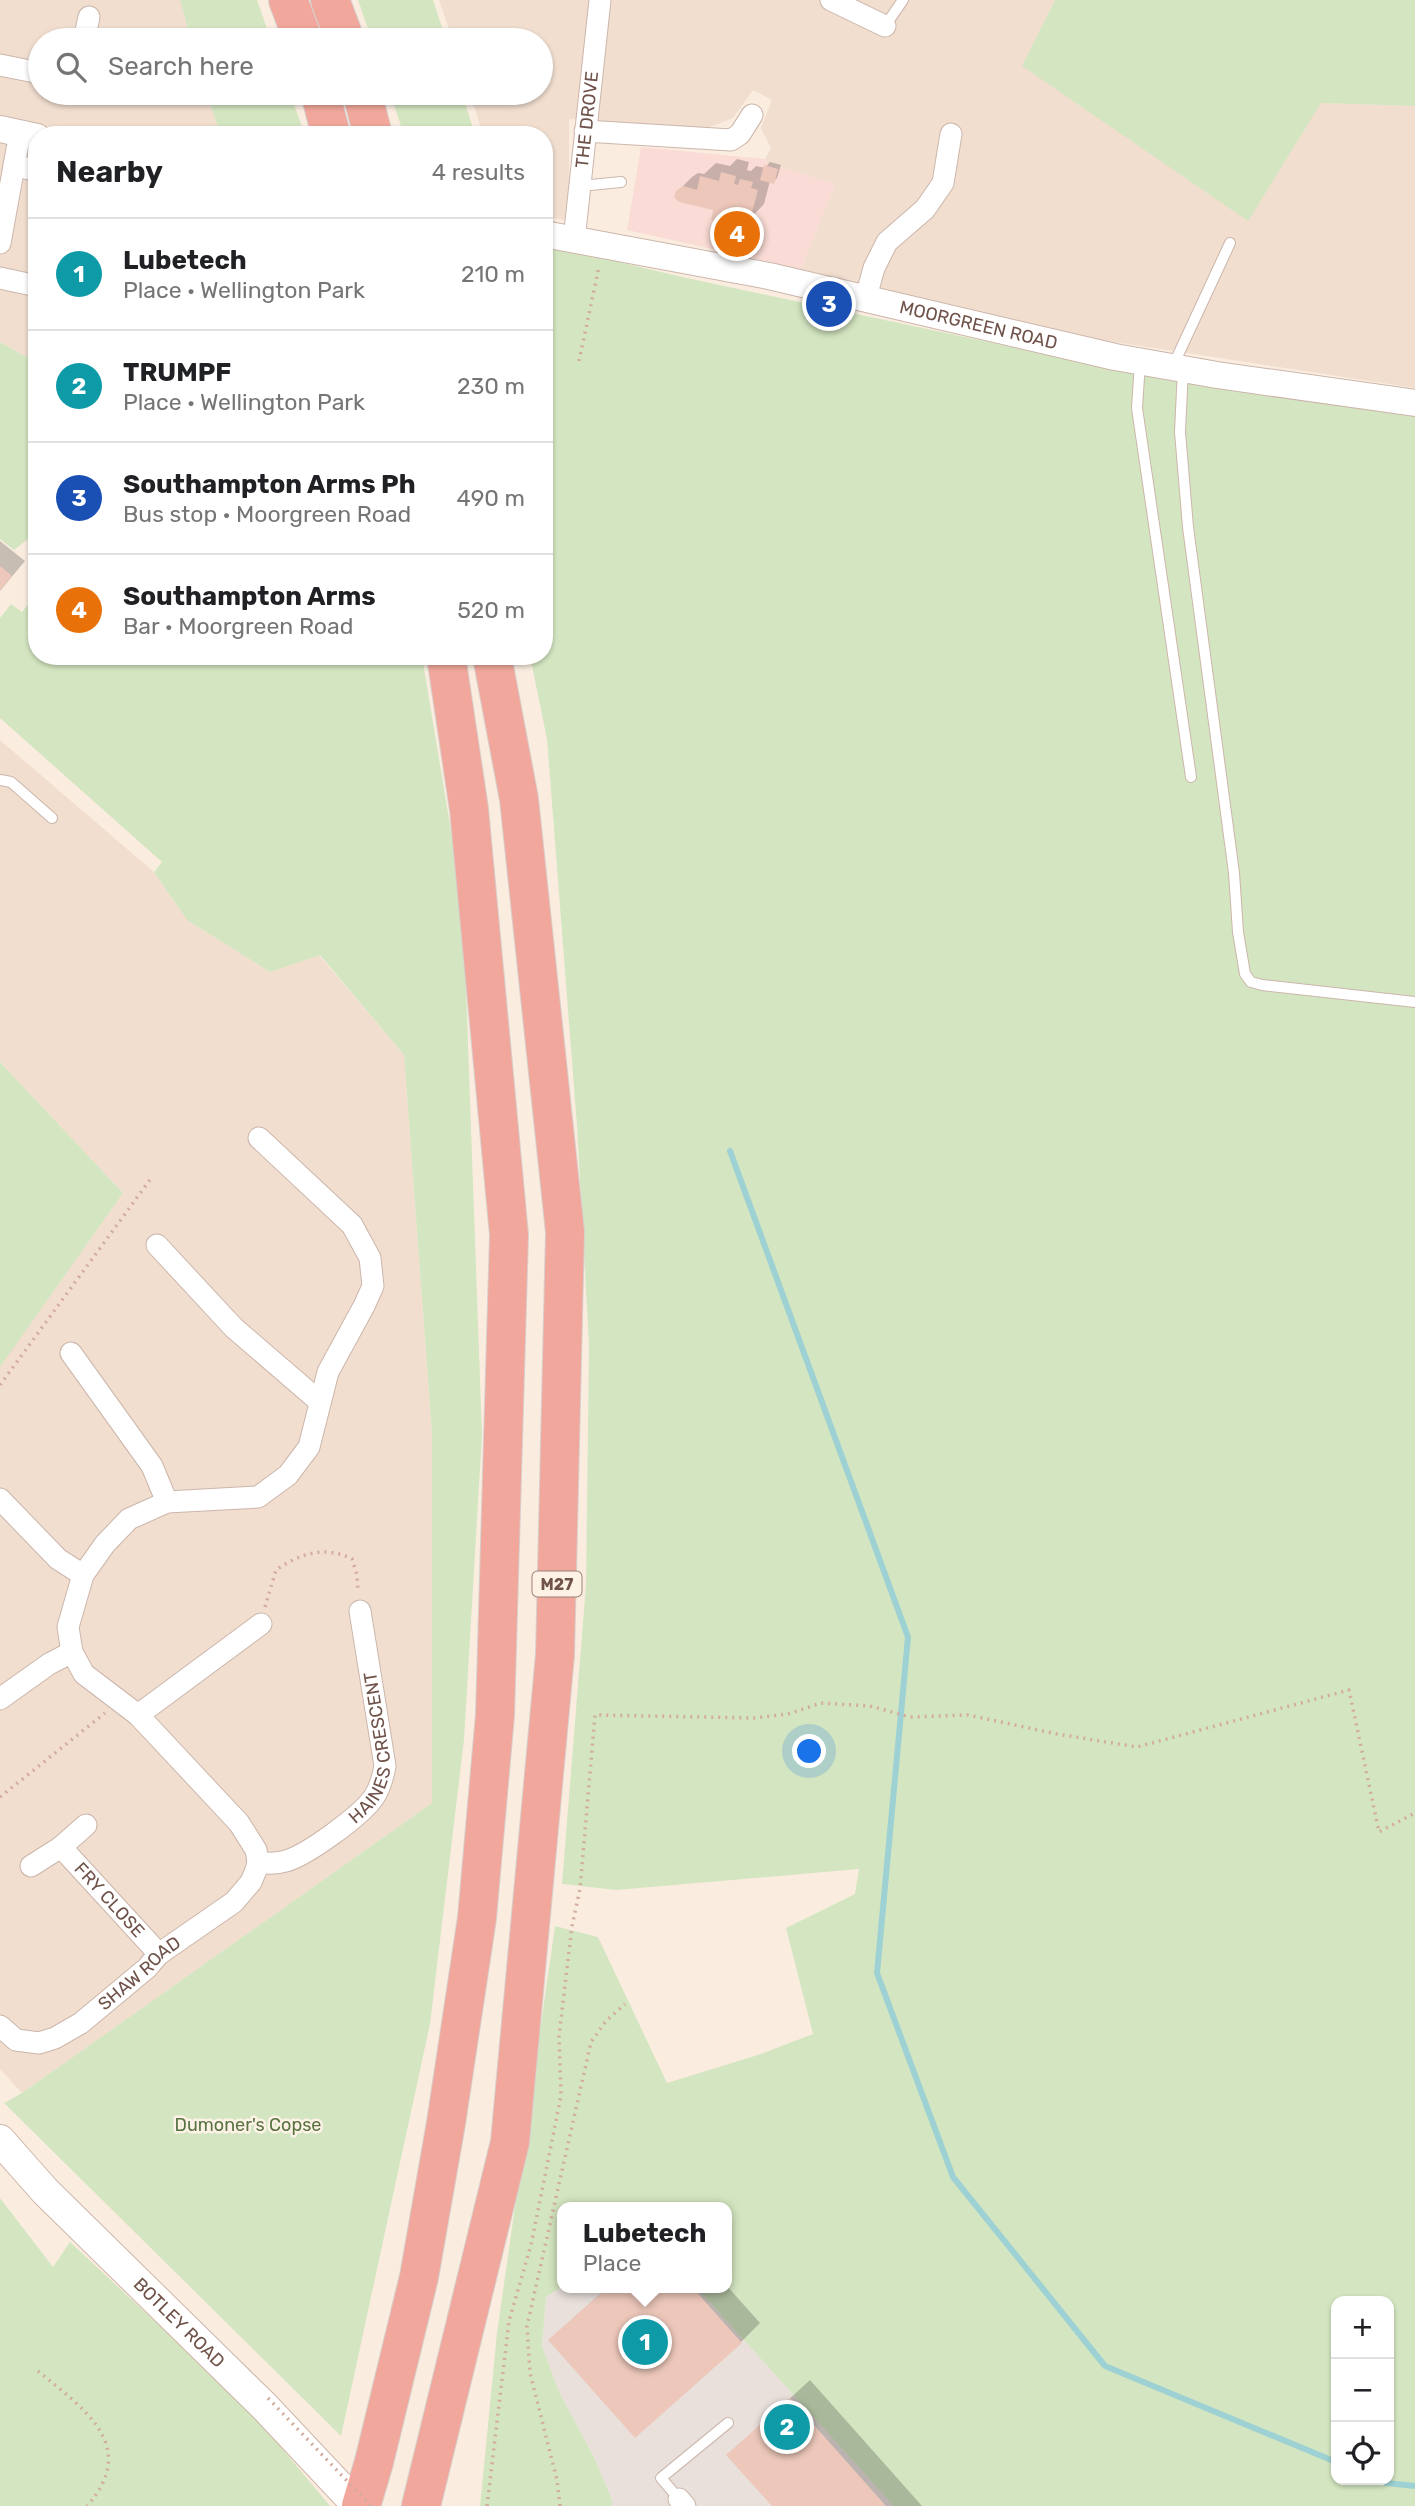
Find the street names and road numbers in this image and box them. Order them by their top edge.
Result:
street label: THE DROVE [571,70,603,169]
street label: MOORGREEN ROAD [897,296,1060,354]
road number: M27 [532,1572,582,1596]
street label: HAINES CRESCENT [344,1670,396,1828]
street label: FRY CLOSE [70,1858,149,1942]
street label: SHAW ROAD [94,1931,185,2015]
street label: BOTLEY ROAD [129,2273,229,2372]

